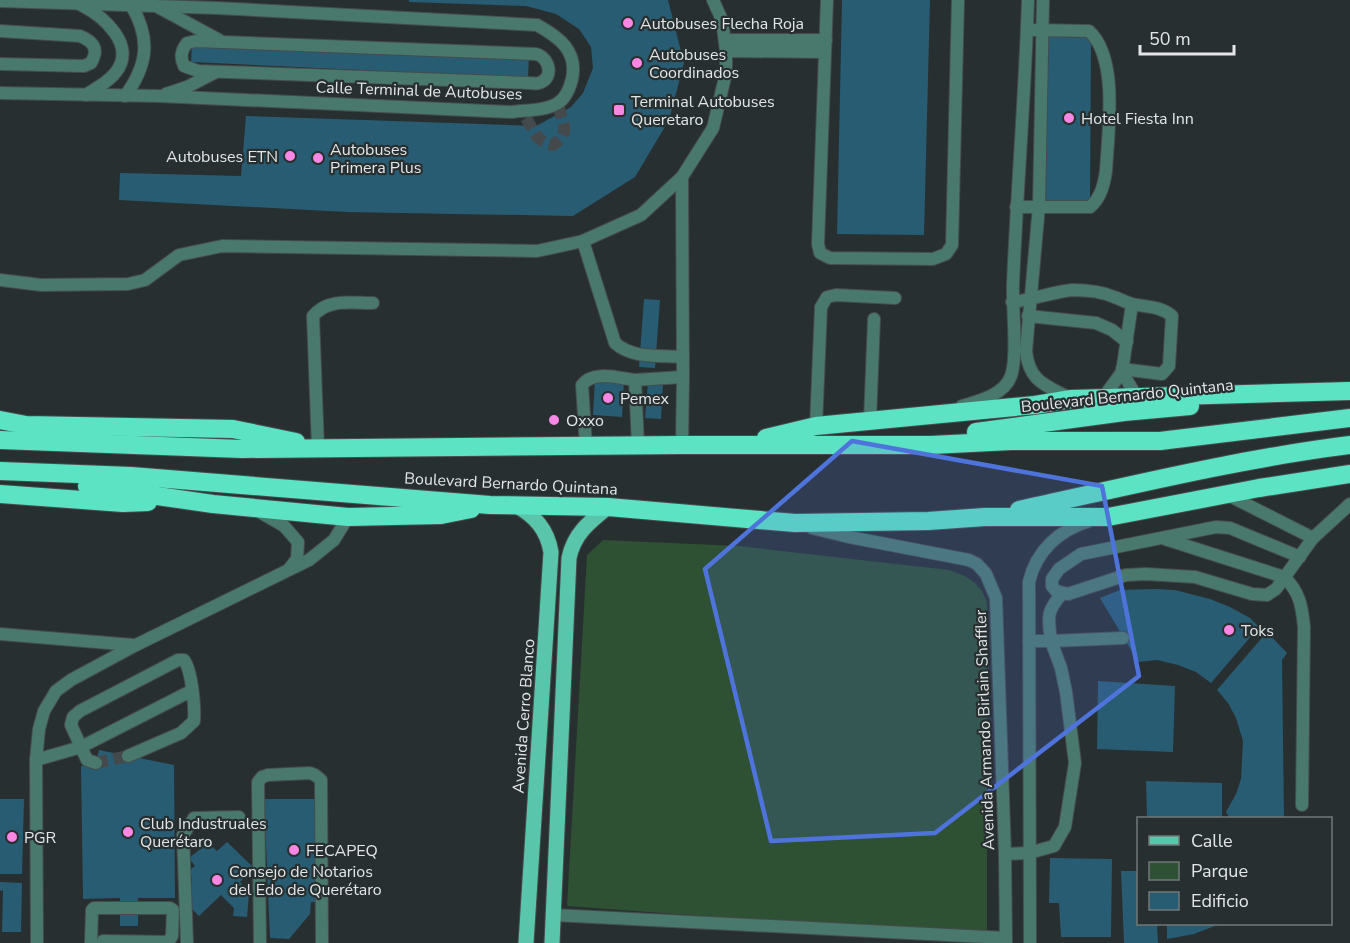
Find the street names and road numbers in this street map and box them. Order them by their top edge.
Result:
street label: Calle Terminal de Autobuses [315,76,523,106]
street label: Boulevard Bernardo Quintana [1020,374,1235,418]
street label: Boulevard Bernardo Quintana [404,467,618,501]
street label: Avenida Armando Birlain Shaffler [970,609,1000,851]
street label: Avenida Cerro Blanco [508,638,540,794]

